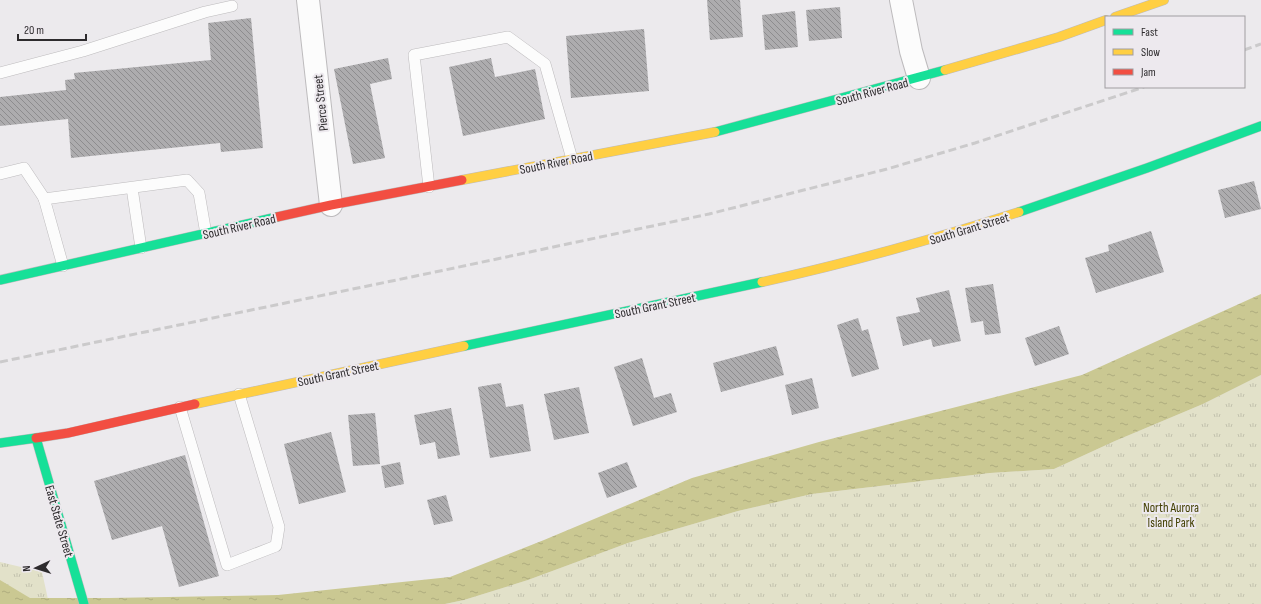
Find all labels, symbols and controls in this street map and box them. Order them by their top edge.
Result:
scale bar [18,16,86,42]
legend [1105,16,1245,88]
text: 20 m [24,23,44,38]
text: Fast [1141,25,1158,40]
text: Slow [1141,45,1160,60]
text: Jam [1140,65,1156,80]
street label: Pierce Street [310,74,332,132]
street label: South River Road [834,75,910,109]
street label: South River Road [518,148,594,178]
street label: South Grant Street [928,209,1011,249]
street label: South River Road [201,211,277,243]
street label: South Grant Street [613,290,697,322]
street label: South Grant Street [296,358,380,390]
street label: East State Street [41,484,77,559]
park label: North Aurora Island Park [1143,500,1199,531]
north arrow [16,548,56,588]
text: N [20,565,33,572]

